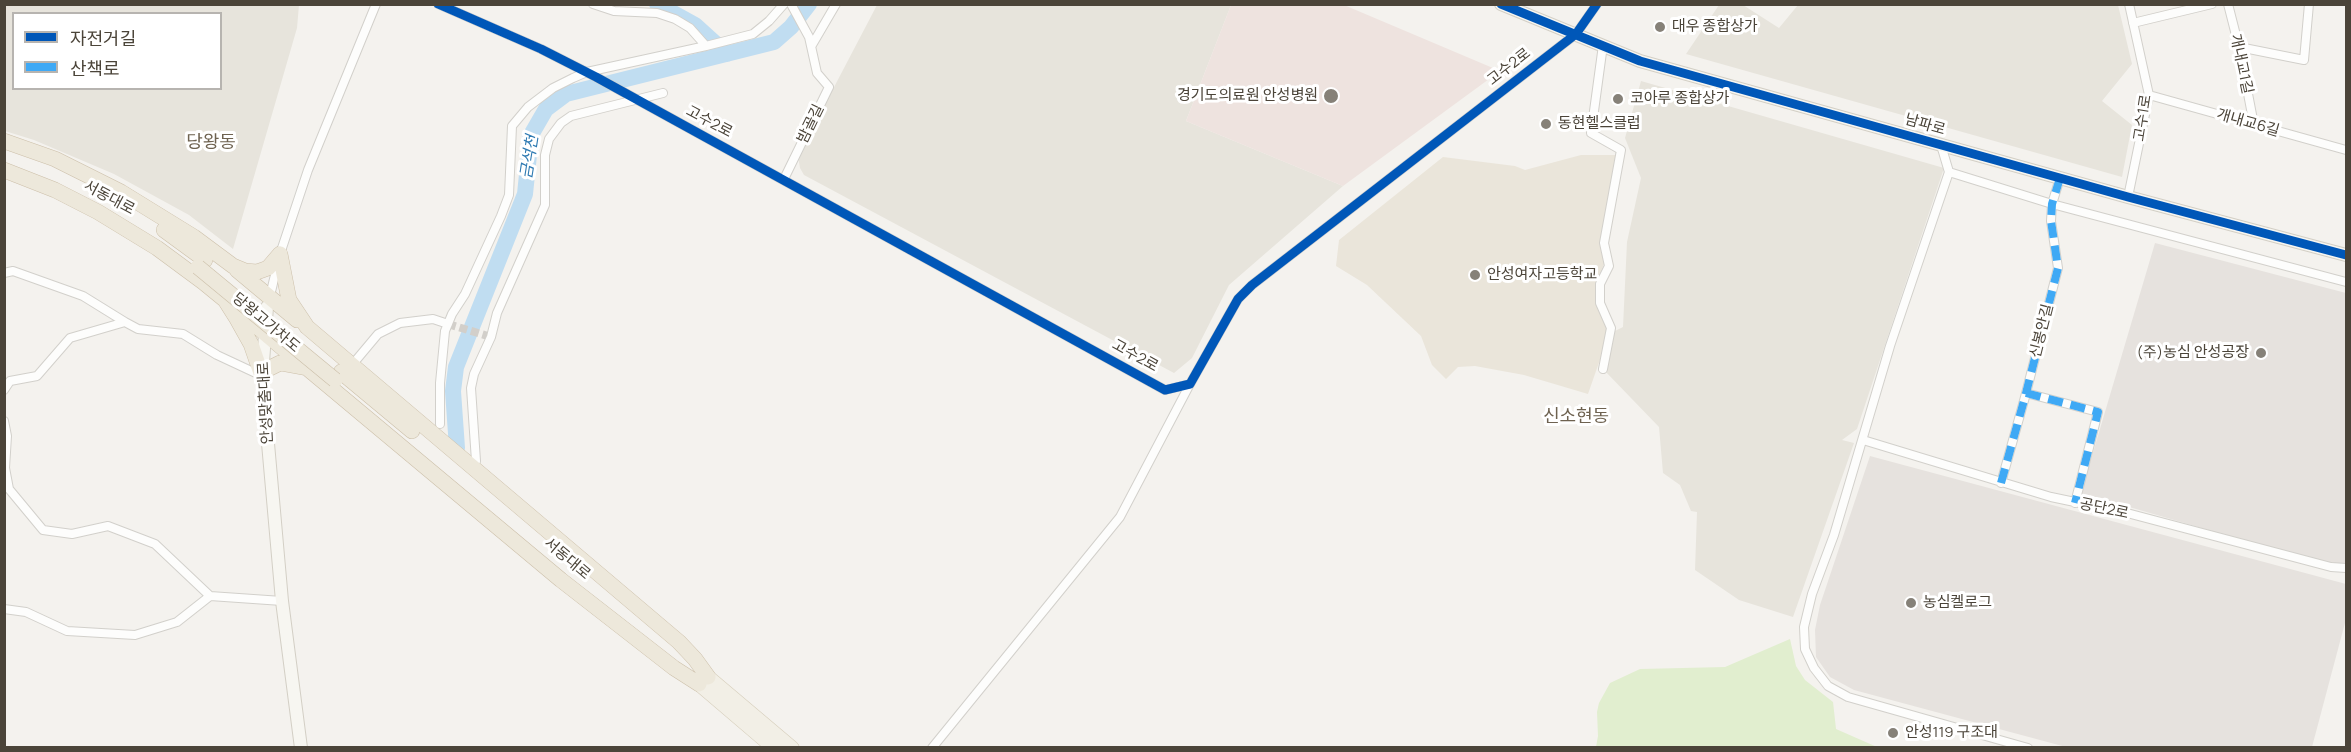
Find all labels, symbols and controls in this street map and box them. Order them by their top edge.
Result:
legend [12,12,222,90]
place label: 대우 종합상가 [1672,18,1758,36]
marker: 대우 종합상가 [1653,20,1667,34]
text: 자전거길 [70,26,136,50]
street label: 개내교1길 [2226,32,2256,96]
street label: 고수2로 [1484,45,1534,89]
text: 산책로 [70,56,120,80]
place label: 경기도의료원 안성병원 [1177,87,1318,105]
marker: 경기도의료원 안성병원 [1322,87,1340,105]
place label: 코아루 종합상가 [1630,90,1730,108]
marker: 코아루 종합상가 [1611,92,1625,106]
street label: 고수1로 [2130,93,2156,143]
street label: 밤골길 [794,101,828,147]
street label: 고수2로 [683,102,735,142]
street label: 개내교6길 [2215,105,2281,141]
street label: 남파로 [1903,111,1947,139]
place label: 동현헬스클럽 [1558,115,1641,133]
marker: 동현헬스클럽 [1539,117,1553,131]
district label: 당왕동 [186,132,236,154]
water label: 금석천 [517,134,543,180]
street label: 서동대로 [80,177,138,219]
place label: 안성여자고등학교 [1487,266,1597,284]
marker: 안성여자고등학교 [1468,268,1482,282]
street label: 당왕고가차도 [229,289,303,357]
street label: 신봉안길 [2027,302,2057,360]
street label: 고수2로 [1109,336,1161,376]
place label: (주)농심 안성공장 [2137,344,2249,362]
marker: (주)농심 안성공장 [2254,346,2268,360]
street label: 안성맞춤대로 [255,361,277,445]
district label: 신소현동 [1543,406,1609,428]
street label: 공단2로 [2078,495,2130,523]
street label: 서동대로 [540,534,594,584]
place label: 농심켈로그 [1923,594,1992,612]
marker: 농심켈로그 [1904,596,1918,610]
place label: 안성119 구조대 [1905,724,1998,742]
marker: 안성119 구조대 [1886,726,1900,740]

